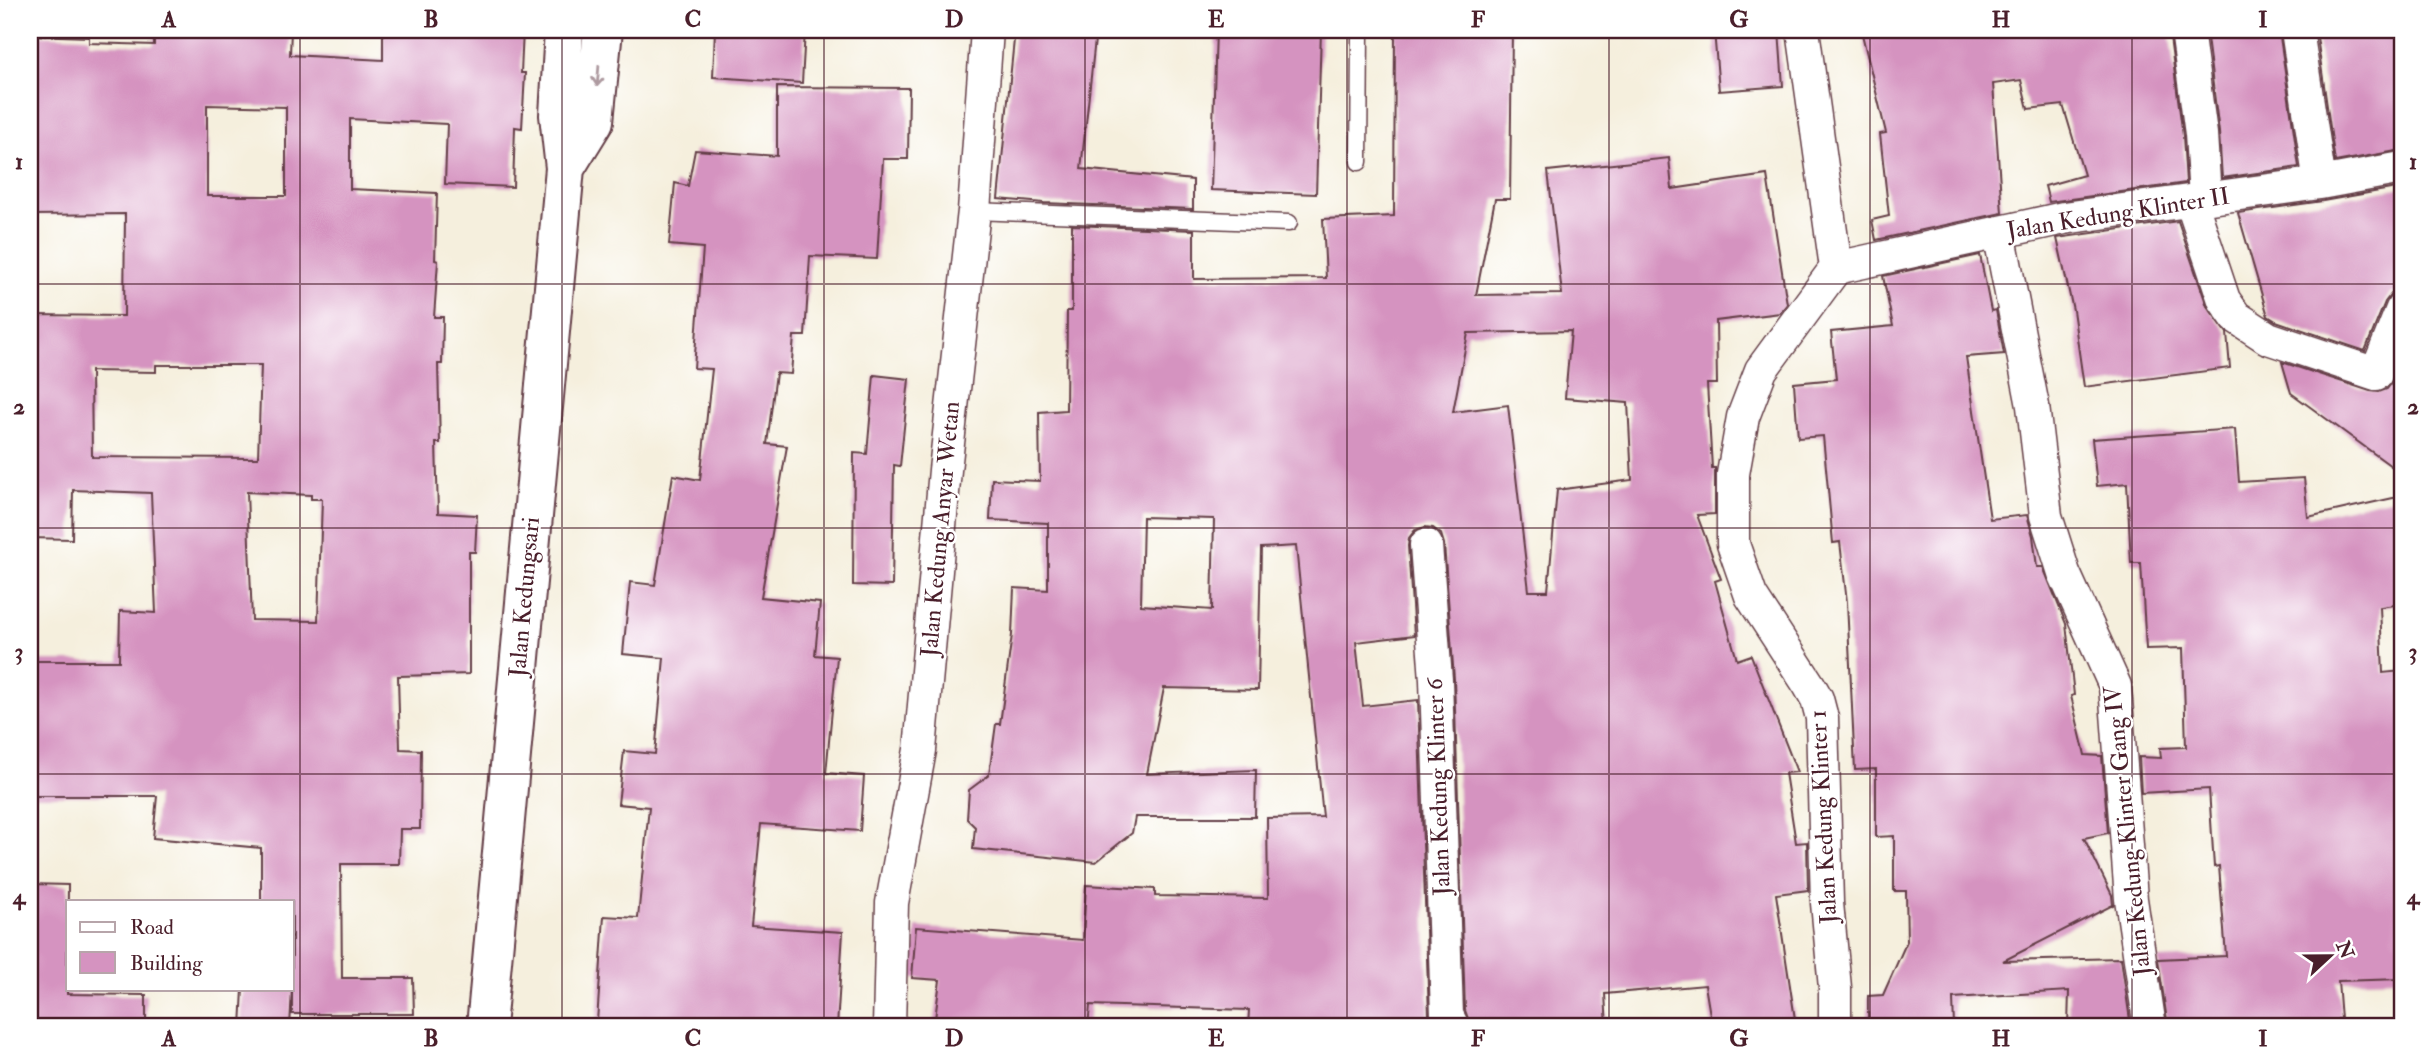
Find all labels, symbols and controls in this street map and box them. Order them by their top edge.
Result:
text: A [161,5,177,34]
text: B [423,5,439,34]
text: C [685,5,701,34]
text: D [945,5,963,34]
text: E [1208,5,1225,34]
text: F [1471,5,1486,34]
text: G [1729,5,1749,34]
text: H [1992,5,2011,34]
text: I [2258,5,2268,34]
one-way arrow [591,64,604,86]
text: 1 [15,147,23,176]
text: 1 [2409,147,2417,176]
street label: Jalan Kedung Klinter II [2003,181,2232,247]
text: 2 [13,392,25,421]
text: 2 [2407,392,2419,421]
street label: Jalan Kedung Anyar Wetan [914,400,967,659]
street label: Jalan Kedungsari [502,516,547,680]
text: 3 [15,637,23,666]
text: 3 [2409,637,2417,666]
street label: Jalan Kedung Klinter 6 [1419,676,1458,897]
street label: Jalan Kedung Klinter Gang IV [2097,683,2158,979]
street label: Jalan Kedung Klinter 1 [1802,709,1845,926]
text: 4 [12,882,27,911]
text: 4 [2406,882,2421,911]
legend [66,900,294,990]
text: Road [130,914,175,941]
north arrow [2296,920,2366,990]
text: N [2330,937,2360,963]
text: Building [130,950,203,977]
text: A [161,1024,177,1053]
text: B [423,1024,439,1053]
text: C [685,1024,701,1053]
text: D [945,1024,963,1053]
text: E [1208,1024,1225,1053]
text: F [1471,1024,1486,1053]
text: G [1729,1024,1749,1053]
text: H [1992,1024,2011,1053]
text: I [2258,1024,2268,1053]

